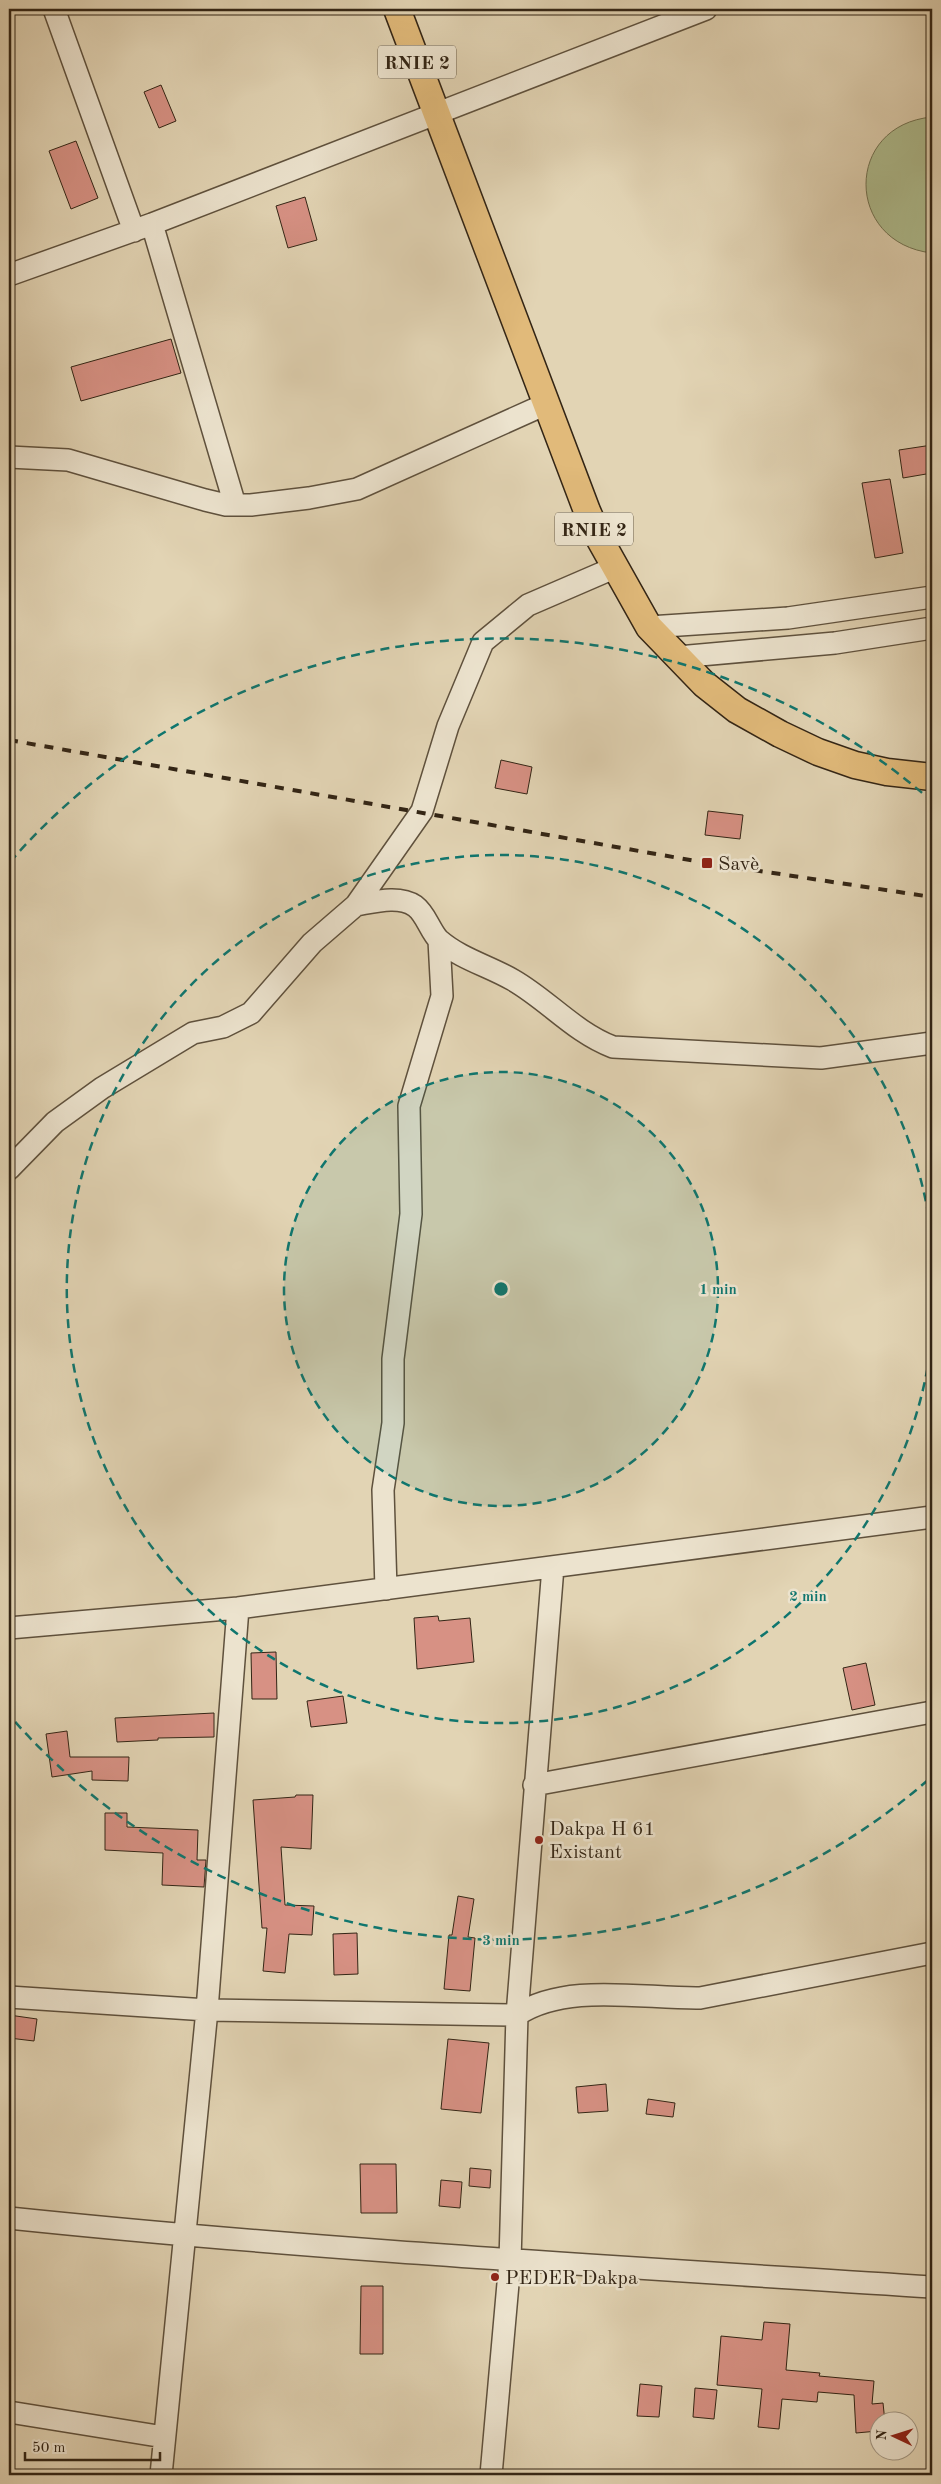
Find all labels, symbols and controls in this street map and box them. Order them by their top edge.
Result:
road number: RNIE 2 [378,46,456,78]
road number: RNIE 2 [555,512,633,546]
place label: Savè [718,855,759,875]
marker: Savè [700,856,714,870]
centre of rings [492,1280,510,1298]
text: 1 min [699,1283,737,1298]
text: 2 min [789,1590,827,1605]
place label: Dakpa H 61 Existant [549,1820,655,1863]
marker: Dakpa H 61 Existant [533,1834,545,1846]
text: 3 min [482,1934,520,1949]
place label: PEDER Dakpa [505,2269,638,2289]
marker: PEDER Dakpa [489,2271,501,2283]
north arrow [868,2412,918,2462]
scale bar [25,2429,160,2461]
text: N [875,2429,889,2441]
text: 50 m [32,2441,66,2456]

